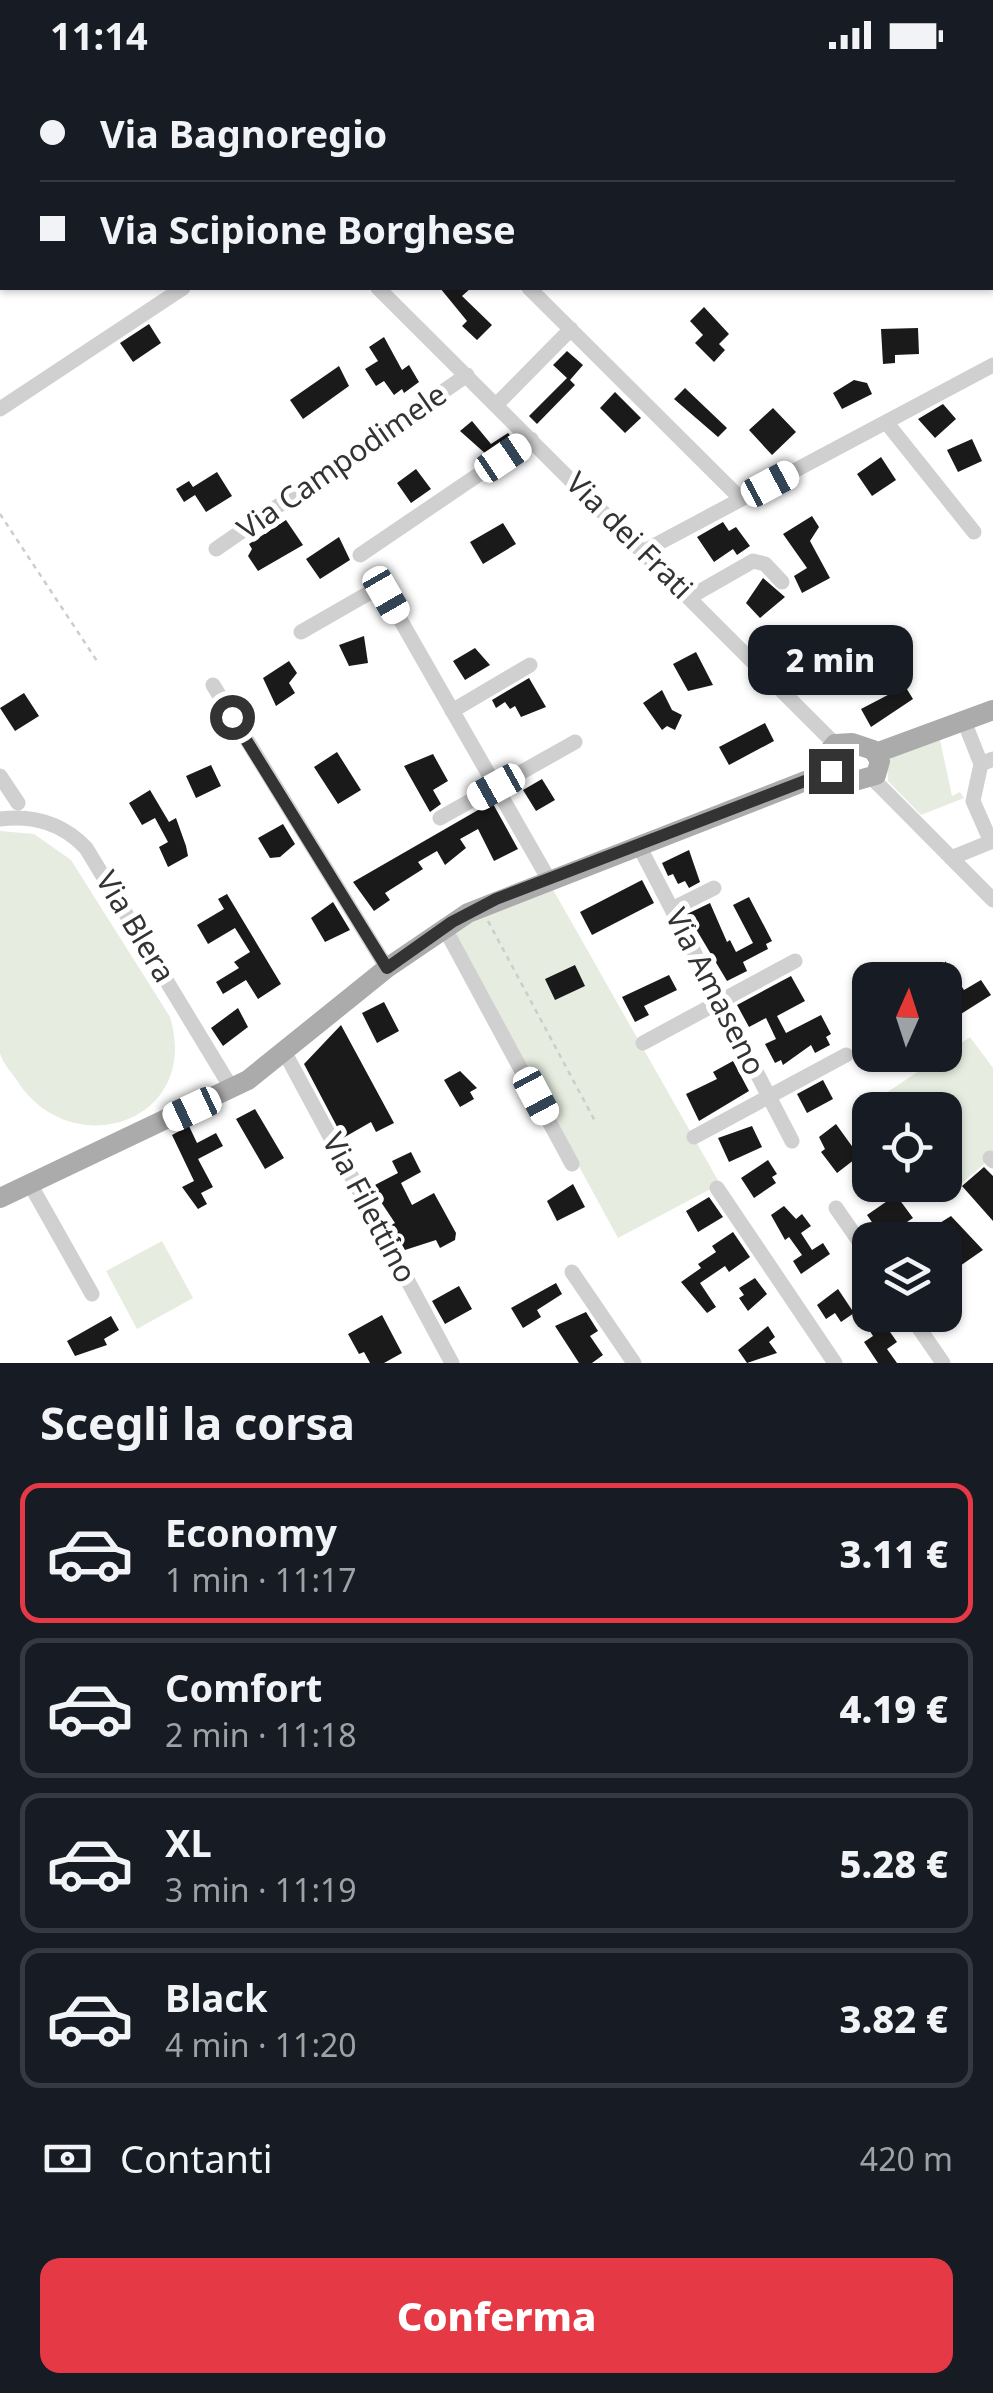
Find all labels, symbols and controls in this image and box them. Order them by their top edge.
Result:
text: 11:14 [50,9,148,61]
text: Via Bagnoregio [100,107,387,159]
text: Via Scipione Borghese [100,203,516,255]
street label: Via Campodimele [228,373,454,548]
car [470,429,536,487]
car [736,457,804,511]
street label: Via dei Frati [558,462,703,607]
car [358,562,414,628]
callout: 2 min [748,626,914,696]
text: 2 min [786,638,875,681]
route start [210,695,255,740]
route end [809,749,854,794]
car [462,759,530,815]
street label: Via Blera [87,863,186,990]
street label: Via Amaseno [657,901,776,1082]
north arrow [852,962,962,1072]
map controls [852,962,962,1332]
car [509,1062,563,1130]
car [158,1083,226,1135]
button: locate [852,1092,962,1202]
street label: Via Filettino [314,1125,427,1290]
button: layers [852,1222,962,1332]
text: Scegli la corsa [40,1392,355,1453]
text: Economy [165,1506,337,1558]
icon: car [45,1508,135,1598]
text: 3.11 € [839,1527,948,1579]
text: 1 min · 11:17 [165,1558,357,1601]
text: Comfort [165,1661,322,1713]
icon: car [45,1663,135,1753]
text: 4.19 € [839,1682,948,1734]
text: 2 min · 11:18 [165,1713,357,1756]
text: XL [165,1816,212,1868]
icon: car [45,1818,135,1908]
text: 5.28 € [839,1837,948,1889]
text: 3 min · 11:19 [165,1868,357,1911]
text: Black [165,1971,268,2023]
icon: car [45,1973,135,2063]
text: 3.82 € [839,1992,948,2044]
text: 4 min · 11:20 [165,2023,357,2066]
icon: cash [40,2131,95,2186]
text: Contanti [120,2132,273,2184]
text: 420 m [860,2137,953,2180]
button: Conferma [40,2258,953,2373]

